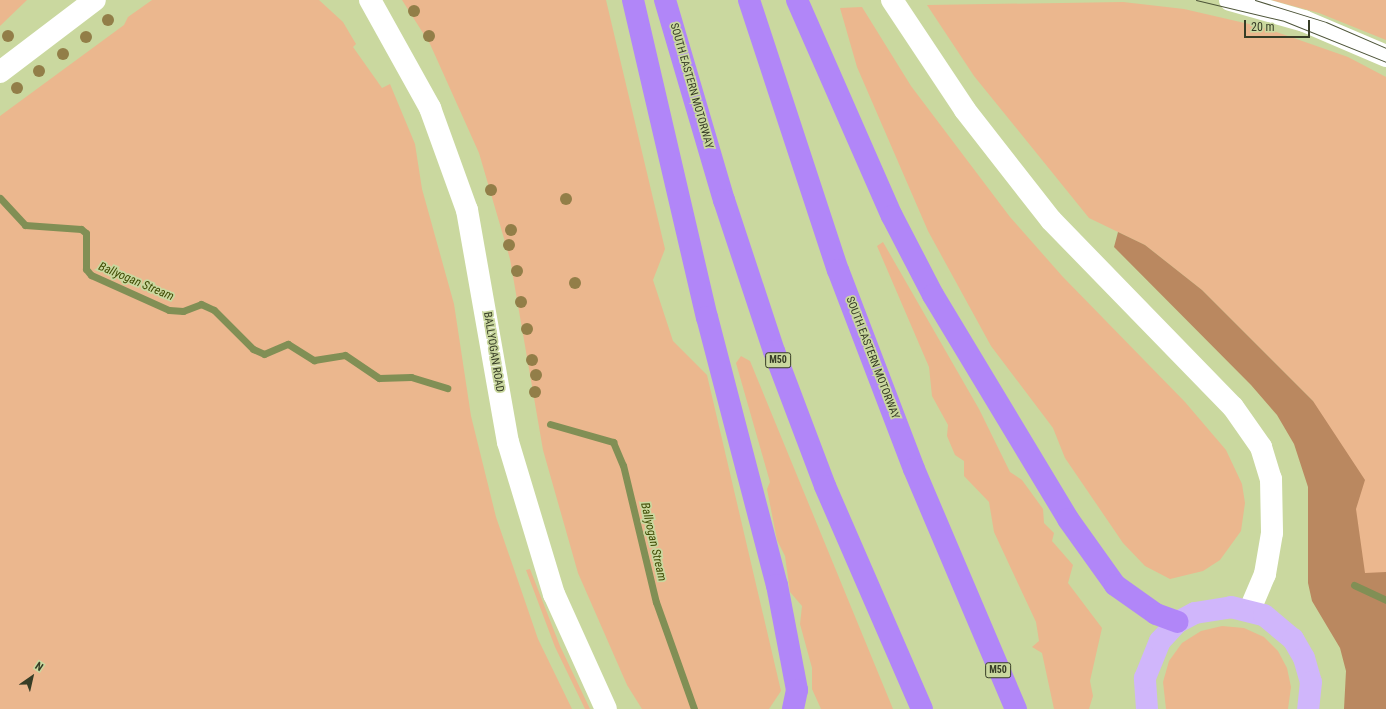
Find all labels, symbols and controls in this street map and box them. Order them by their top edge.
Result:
scale bar [1246,12,1312,38]
text: 20 m [1251,20,1275,34]
street label: SOUTH EASTERN MOTORWAY [667,22,715,150]
water label: Ballyogan Stream [96,260,176,304]
street label: SOUTH EASTERN MOTORWAY [843,295,901,421]
street label: BALLYOGAN ROAD [480,311,506,393]
road number: M50 [765,352,791,368]
water label: Ballyogan Stream [637,501,669,583]
north arrow [12,657,52,697]
text: N [33,659,45,674]
road number: M50 [985,662,1011,678]

